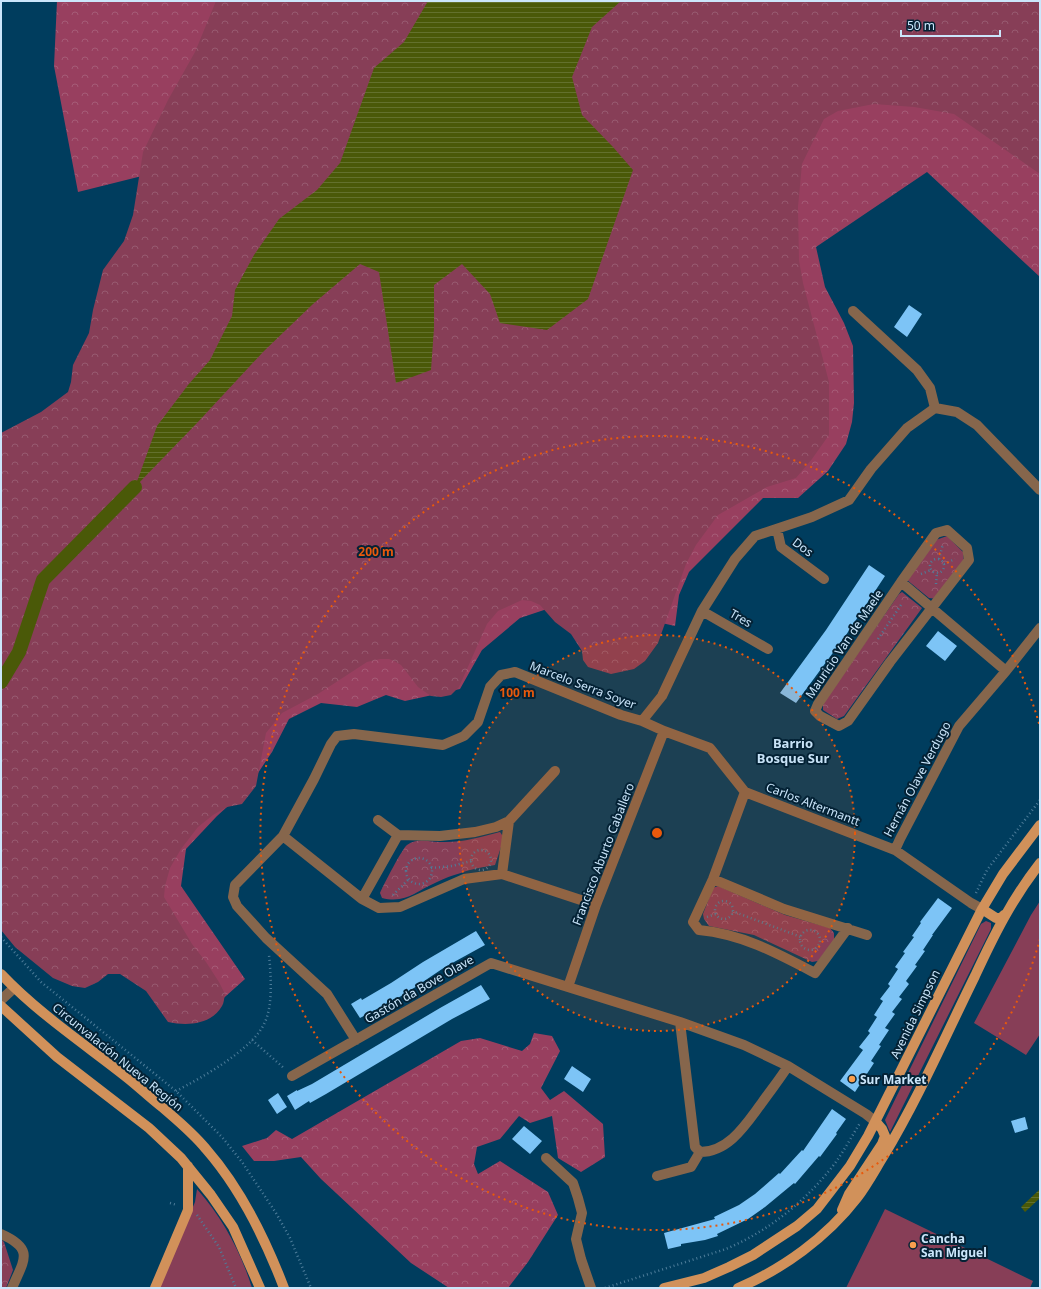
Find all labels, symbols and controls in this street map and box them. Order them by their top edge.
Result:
scale bar [901,12,1000,38]
text: 50 m [907,17,935,34]
street label: Dos [789,534,817,560]
text: 200 m [358,543,394,560]
street label: Mauricio Van de Maele [801,586,887,702]
street label: Tres [727,605,756,631]
street label: Marcelo Serra Soyer [527,657,639,713]
text: 100 m [499,684,535,701]
street label: Hernán Olave Verdugo [879,718,955,840]
district label: Barrio Bosque Sur [757,734,829,767]
street label: Carlos Altermantt [764,778,863,830]
street label: Francisco Aburto Caballero [568,780,638,928]
centre of rings [650,826,664,840]
street label: Gastón da Bove Olave [361,951,477,1027]
street label: Avenida Simpson [886,967,944,1061]
street label: Circunvalación Nueva Región [49,999,187,1115]
place label: Sur Market [860,1071,927,1088]
marker: Sur Market [847,1074,857,1084]
place label: Cancha San Miguel [921,1230,987,1261]
marker: Cancha San Miguel [908,1240,918,1250]

